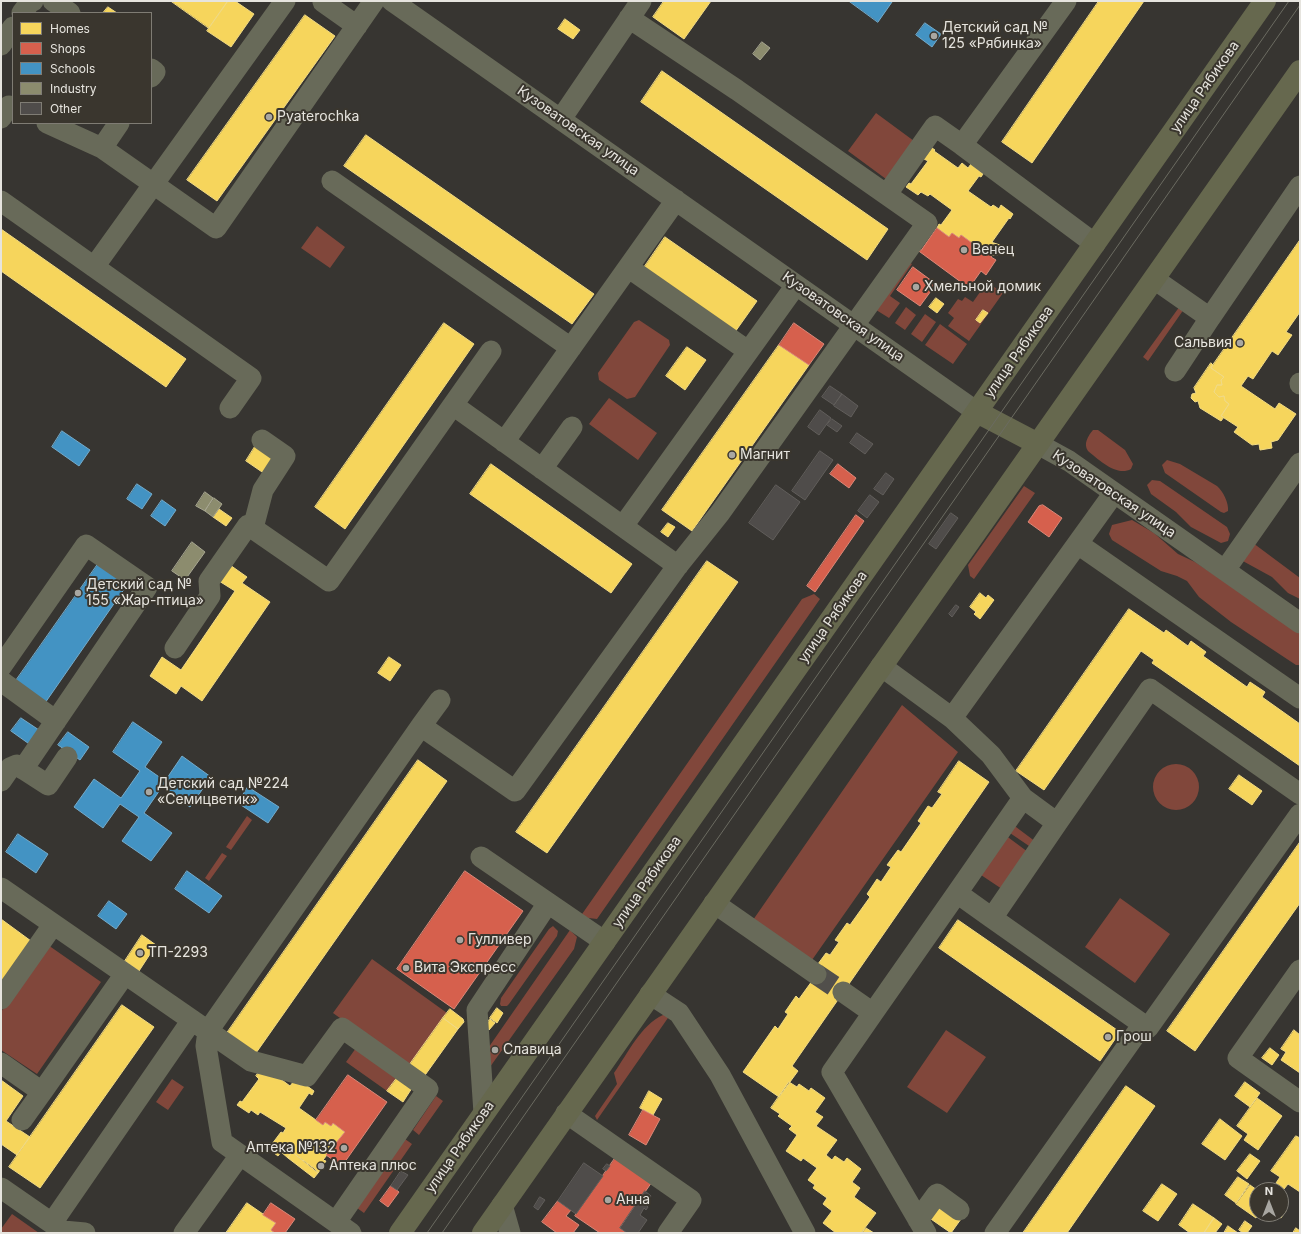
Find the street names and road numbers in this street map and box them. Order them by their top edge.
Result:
street label: улица Рябикова [1167,38,1243,136]
street label: Кузоватовская улица [514,83,642,179]
street label: Кузоватовская улица [779,269,907,365]
street label: улица Рябикова [981,303,1057,401]
street label: Кузоватовская улица [1049,446,1179,542]
street label: улица Рябикова [795,568,871,666]
street label: улица Рябикова [609,833,685,931]
street label: улица Рябикова [422,1098,498,1196]

